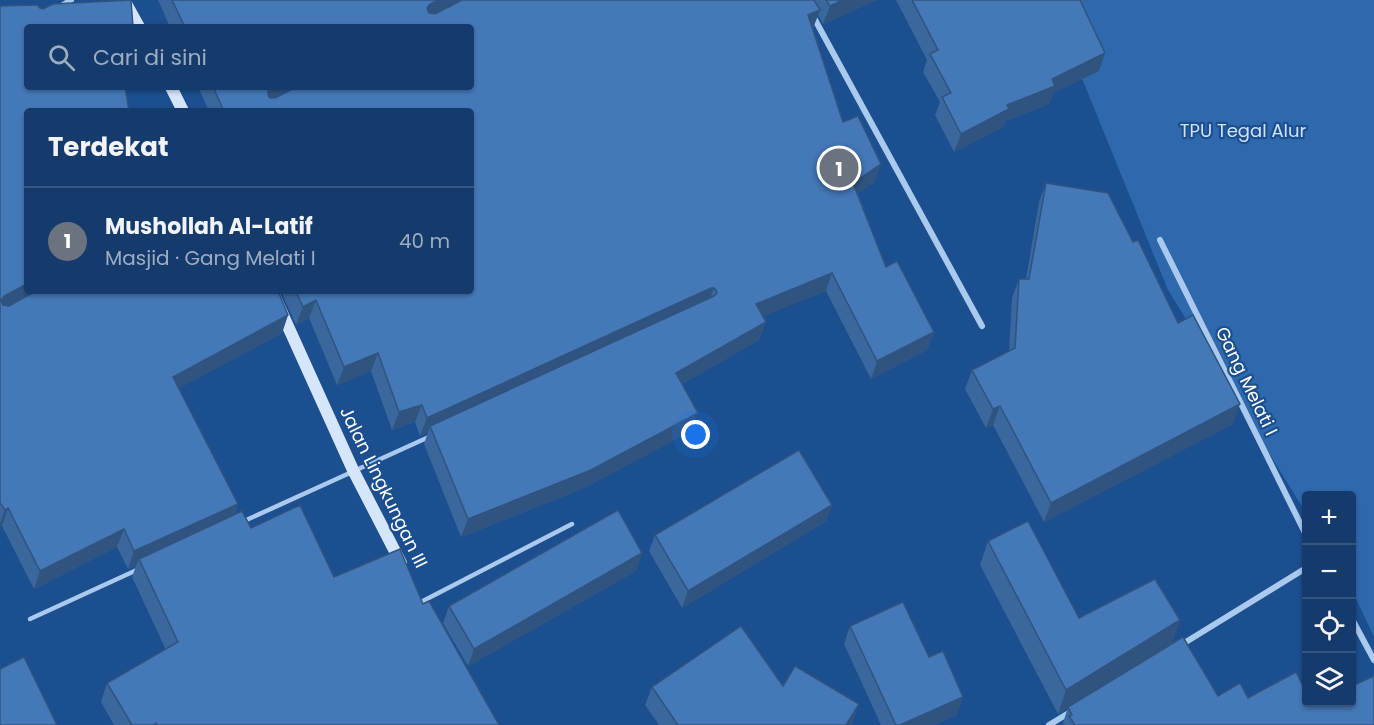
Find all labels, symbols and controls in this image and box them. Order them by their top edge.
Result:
search box [24,24,474,90]
icon: search [45,41,78,74]
text: Cari di sini [93,42,207,73]
park label: TPU Tegal Alur [1180,118,1306,143]
text: Terdekat [48,129,168,165]
pin: 1 [820,146,858,190]
text: Mushollah Al-Latif [105,211,313,242]
text: 1 [64,227,71,255]
text: 40 m [399,227,450,255]
text: Masjid · Gang Melati I [105,244,316,272]
street label: Gang Melati I [1210,322,1284,440]
street label: Jalan Lingkungan III [334,402,434,572]
your location [681,420,710,449]
map controls [1302,491,1356,707]
button: + [1302,491,1356,545]
button: − [1302,545,1356,599]
button: locate [1302,599,1356,653]
button: layers [1302,653,1356,707]

